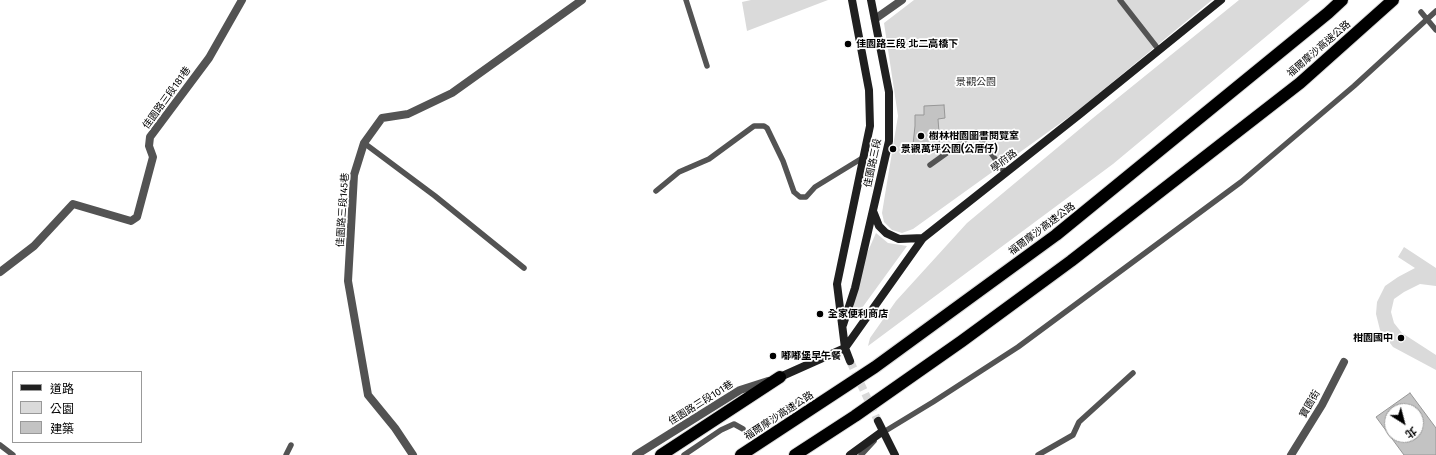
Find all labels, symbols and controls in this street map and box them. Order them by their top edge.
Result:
street label: 福爾摩沙高速公路 [1285,18,1353,80]
place label: 佳園路三段 北二高橋下 [856,38,958,50]
marker: 佳園路三段 北二高橋下 [843,39,853,49]
street label: 佳園路三段181巷 [140,65,194,131]
park label: 景觀公園 [956,76,996,88]
place label: 樹林柑園圖書閱覽室 [929,130,1019,142]
marker: 樹林柑園圖書閱覽室 [916,131,926,141]
street label: 佳園路三段 [862,137,884,189]
place label: 景觀萬坪公園(公厝仔) [901,143,997,155]
marker: 景觀萬坪公園(公厝仔) [888,144,898,154]
street label: 學府路 [988,147,1020,175]
street label: 佳園路三段145巷 [334,172,352,248]
street label: 福爾摩沙高速公路 [1006,200,1078,258]
place label: 全家便利商店 [828,308,888,320]
marker: 全家便利商店 [815,309,825,319]
place label: 柑園國中 [1353,332,1393,344]
marker: 柑園國中 [1396,333,1406,343]
place label: 嘟嘟堡早午餐 [781,350,841,362]
marker: 嘟嘟堡早午餐 [768,351,778,361]
legend [12,371,142,443]
street label: 佳園路三段101巷 [666,378,736,428]
text: 道路 [50,382,74,396]
street label: 寶園街 [1297,388,1323,420]
street label: 福爾摩沙高速公路 [742,389,816,443]
text: 公園 [50,402,74,416]
north arrow [1384,403,1424,443]
text: 建築 [50,422,74,436]
text: 北 [1402,424,1419,441]

